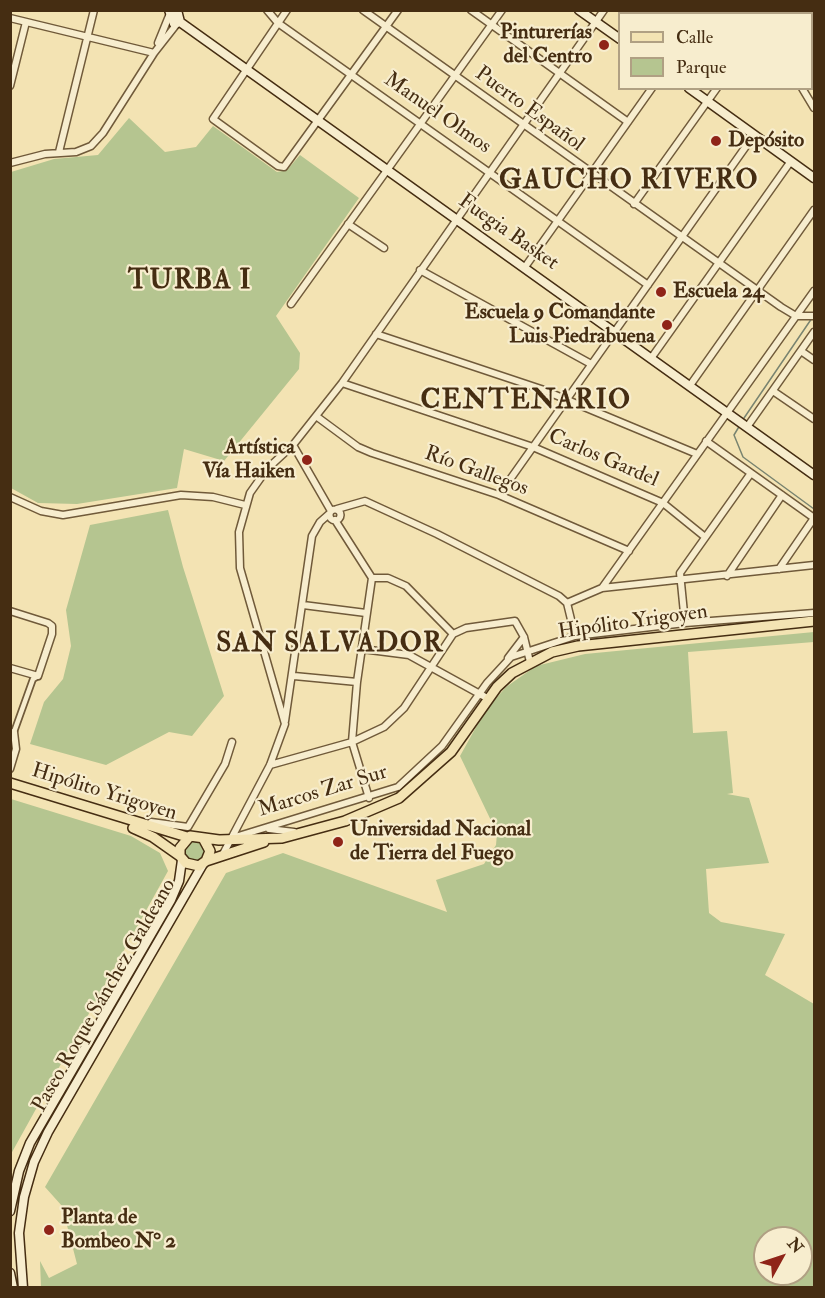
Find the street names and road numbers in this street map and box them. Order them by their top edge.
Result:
street label: Puerto Español [470,62,588,158]
street label: Manuel Olmos [379,68,495,160]
street label: Fuegia Basket [453,189,563,277]
street label: Carlos Gardel [544,425,662,493]
street label: Río Gallegos [421,442,531,502]
street label: Hipólito Yrigoyen [557,600,709,646]
street label: Hipólito Yrigoyen [28,759,180,827]
street label: Marcos Zar Sur [255,760,391,824]
street label: Paseo Roque Sánchez Galdeano [28,875,182,1117]

